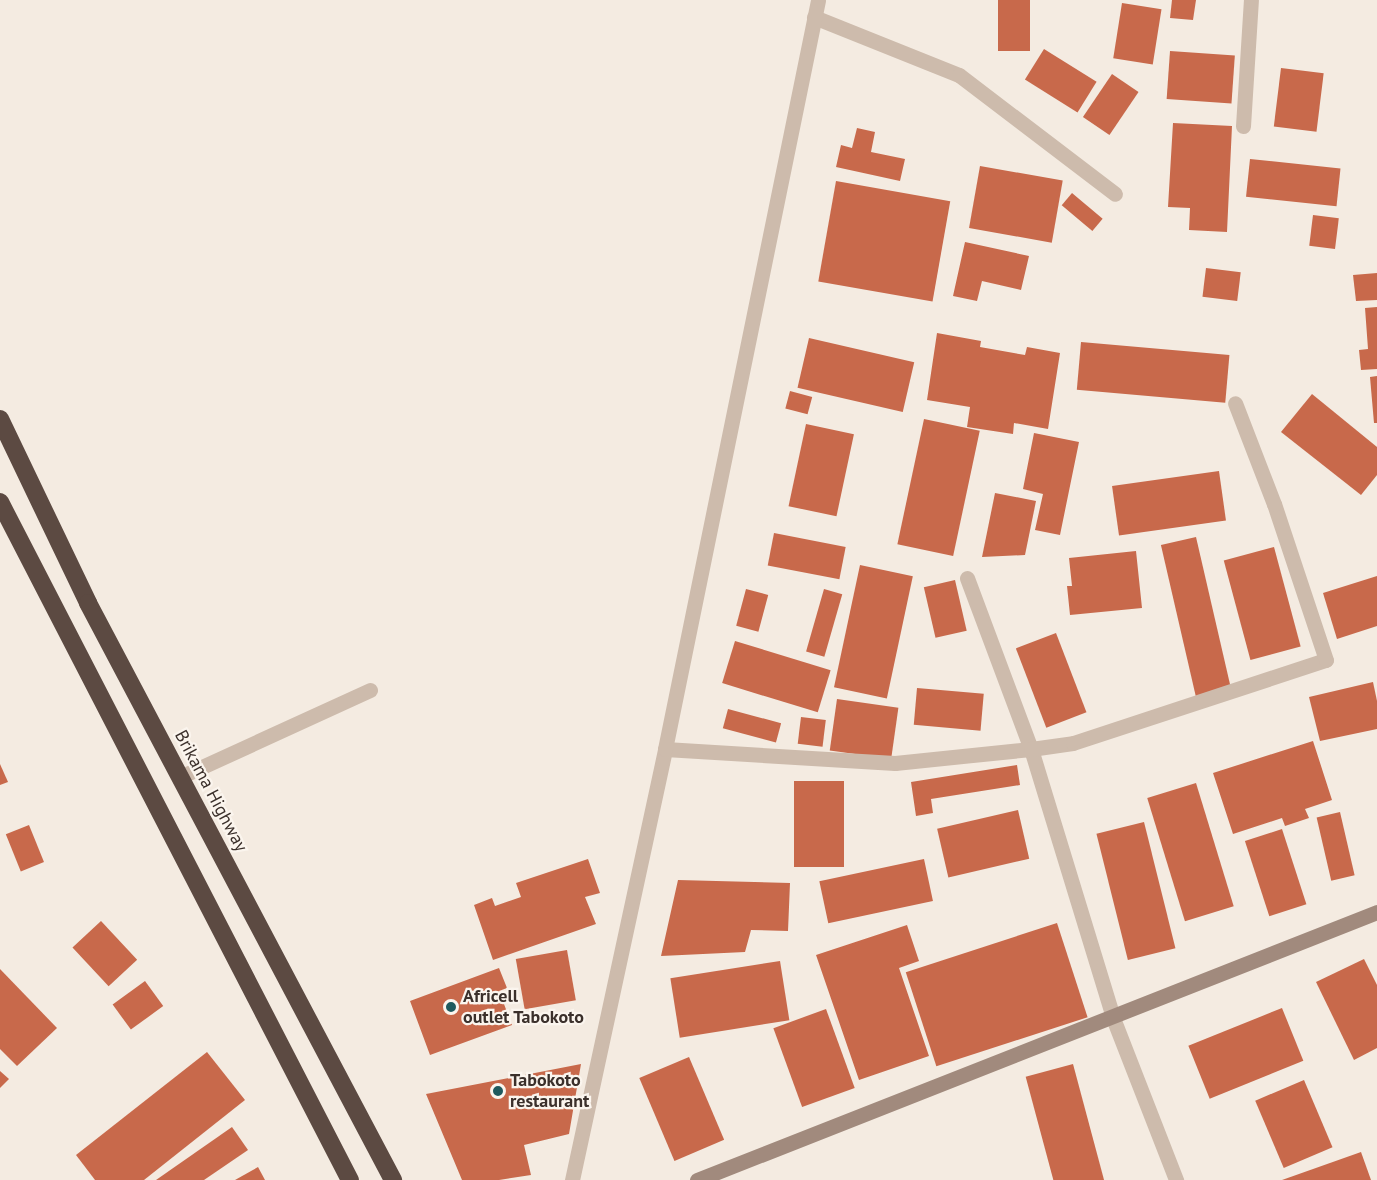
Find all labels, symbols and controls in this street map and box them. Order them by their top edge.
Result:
street label: Brikama Highway [170,727,252,855]
place label: Africell outlet Tabokoto [463,986,585,1028]
marker: Africell outlet Tabokoto [444,1000,458,1014]
place label: Tabokoto restaurant [510,1070,589,1112]
marker: Tabokoto restaurant [491,1084,505,1098]

